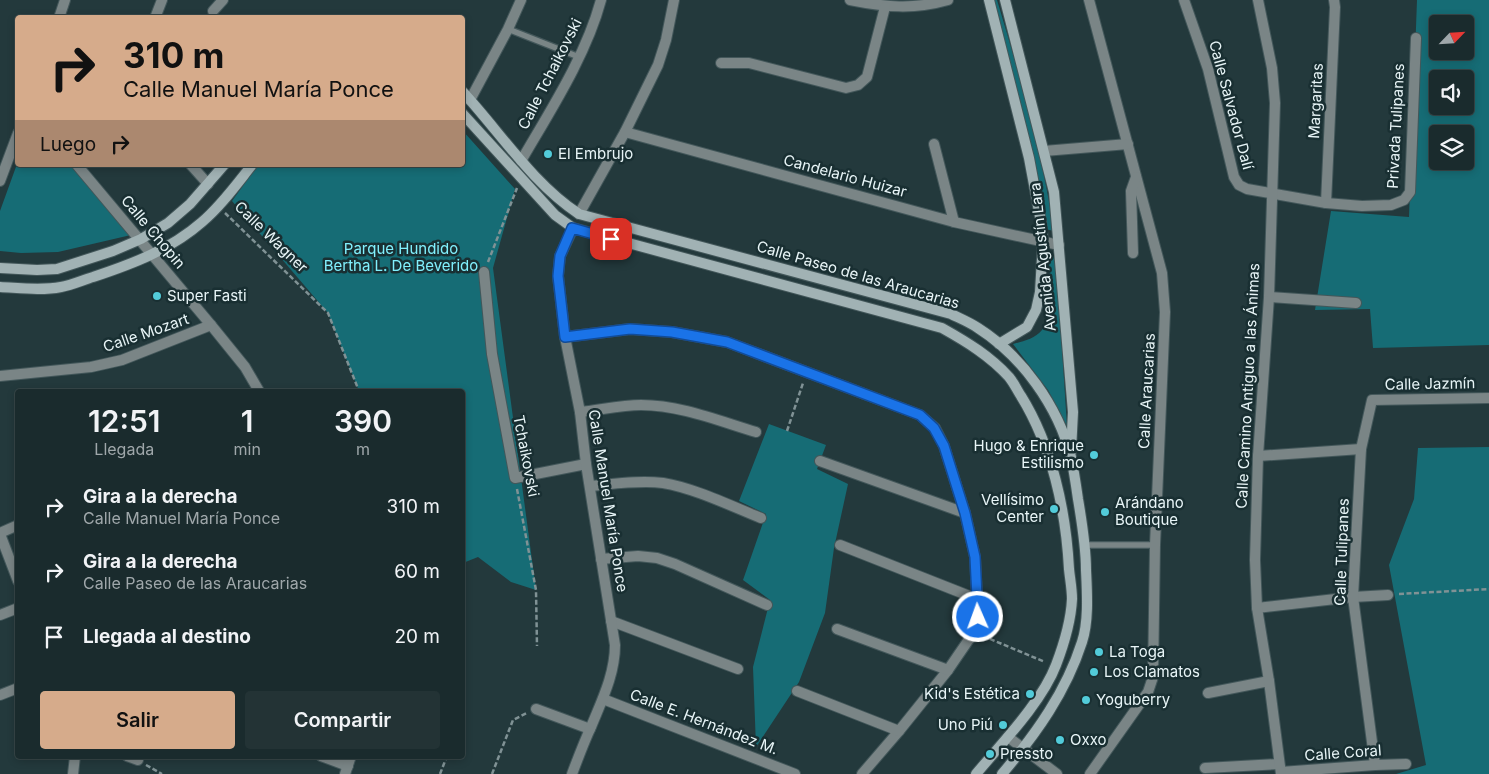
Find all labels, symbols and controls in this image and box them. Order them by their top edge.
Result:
street label: Calle Tchaikovski [513,15,586,133]
north arrow [1429,15,1474,60]
map controls [1429,15,1474,170]
text: 310 m [123,34,225,76]
icon: right [40,35,105,100]
street label: Calle Salvador Dalí [1205,38,1258,172]
street label: Margaritas [1304,63,1327,139]
street label: Privada Tulipanes [1383,63,1408,189]
button: sound [1429,70,1474,115]
text: Calle Manuel María Ponce [123,76,394,102]
button: layers [1429,125,1474,170]
icon: right [106,130,134,158]
text: Luego [40,133,96,156]
place label: El Embrujo [558,144,633,163]
marker: El Embrujo [542,148,554,160]
street label: Candelario Huizar [781,150,909,201]
street label: Avenida Agustín Lara [1025,182,1060,332]
street label: Calle Chopin [117,191,190,272]
street label: Calle Wagner [231,197,312,277]
pin [590,218,632,260]
icon: arrive [597,225,625,253]
street label: Calle Paseo de las Araucarias [755,236,962,313]
park label: Parque Hundido Bertha L. De Beverido [324,239,478,275]
street label: Calle Camino Antiguo a las Ánimas [1232,263,1263,509]
place label: Super Fasti [167,286,247,305]
marker: Super Fasti [151,290,163,302]
street label: Calle Mozart [100,309,191,356]
street label: Calle Araucarias [1134,333,1159,449]
street label: Calle Jazmín [1385,373,1475,394]
text: 12:51 [88,403,161,439]
text: 1 [241,403,254,439]
text: 390 [334,403,392,439]
street label: Calle Manuel María Ponce [585,408,632,594]
street label: Tchaikovski [509,413,544,498]
place label: Hugo & Enrique Estilismo [973,436,1084,472]
text: Llegada [94,439,154,459]
text: min [234,439,261,459]
text: m [356,439,370,459]
marker: Hugo & Enrique Estilismo [1088,449,1100,461]
text: Gira a la derecha [83,485,238,508]
place label: Vellísimo Center [981,490,1044,526]
icon: right [40,493,68,521]
place label: Arándano Boutique [1115,493,1184,529]
text: 310 m [387,495,440,518]
street label: Calle Tulipanes [1330,498,1353,606]
marker: Vellísimo Center [1048,503,1060,515]
marker: Arándano Boutique [1099,506,1111,518]
text: Calle Manuel María Ponce [83,508,280,528]
text: Gira a la derecha [83,550,238,573]
icon: right [40,558,68,586]
text: 60 m [394,560,440,583]
text: Calle Paseo de las Araucarias [83,573,307,593]
position arrow [951,590,1003,642]
icon: arrive [40,623,68,651]
text: Llegada al destino [83,625,251,648]
text: 20 m [394,625,440,648]
place label: La Toga [1109,642,1165,661]
marker: La Toga [1093,646,1105,658]
place label: Los Clamatos [1104,662,1200,681]
marker: Los Clamatos [1088,666,1100,678]
place label: Kid's Estética [924,684,1020,703]
street label: Calle E. Hernández M. [627,685,781,759]
marker: Kid's Estética [1024,688,1036,700]
place label: Yoguberry [1096,690,1171,709]
button: Salir [40,691,235,749]
button: Compartir [245,691,440,749]
marker: Yoguberry [1080,694,1092,706]
place label: Uno Piú [938,715,993,734]
marker: Uno Piú [997,719,1009,731]
place label: Oxxo [1070,730,1107,749]
marker: Oxxo [1054,734,1066,746]
street label: Calle Coral [1304,740,1382,765]
place label: Pressto [1000,744,1053,763]
marker: Pressto [984,748,996,760]

